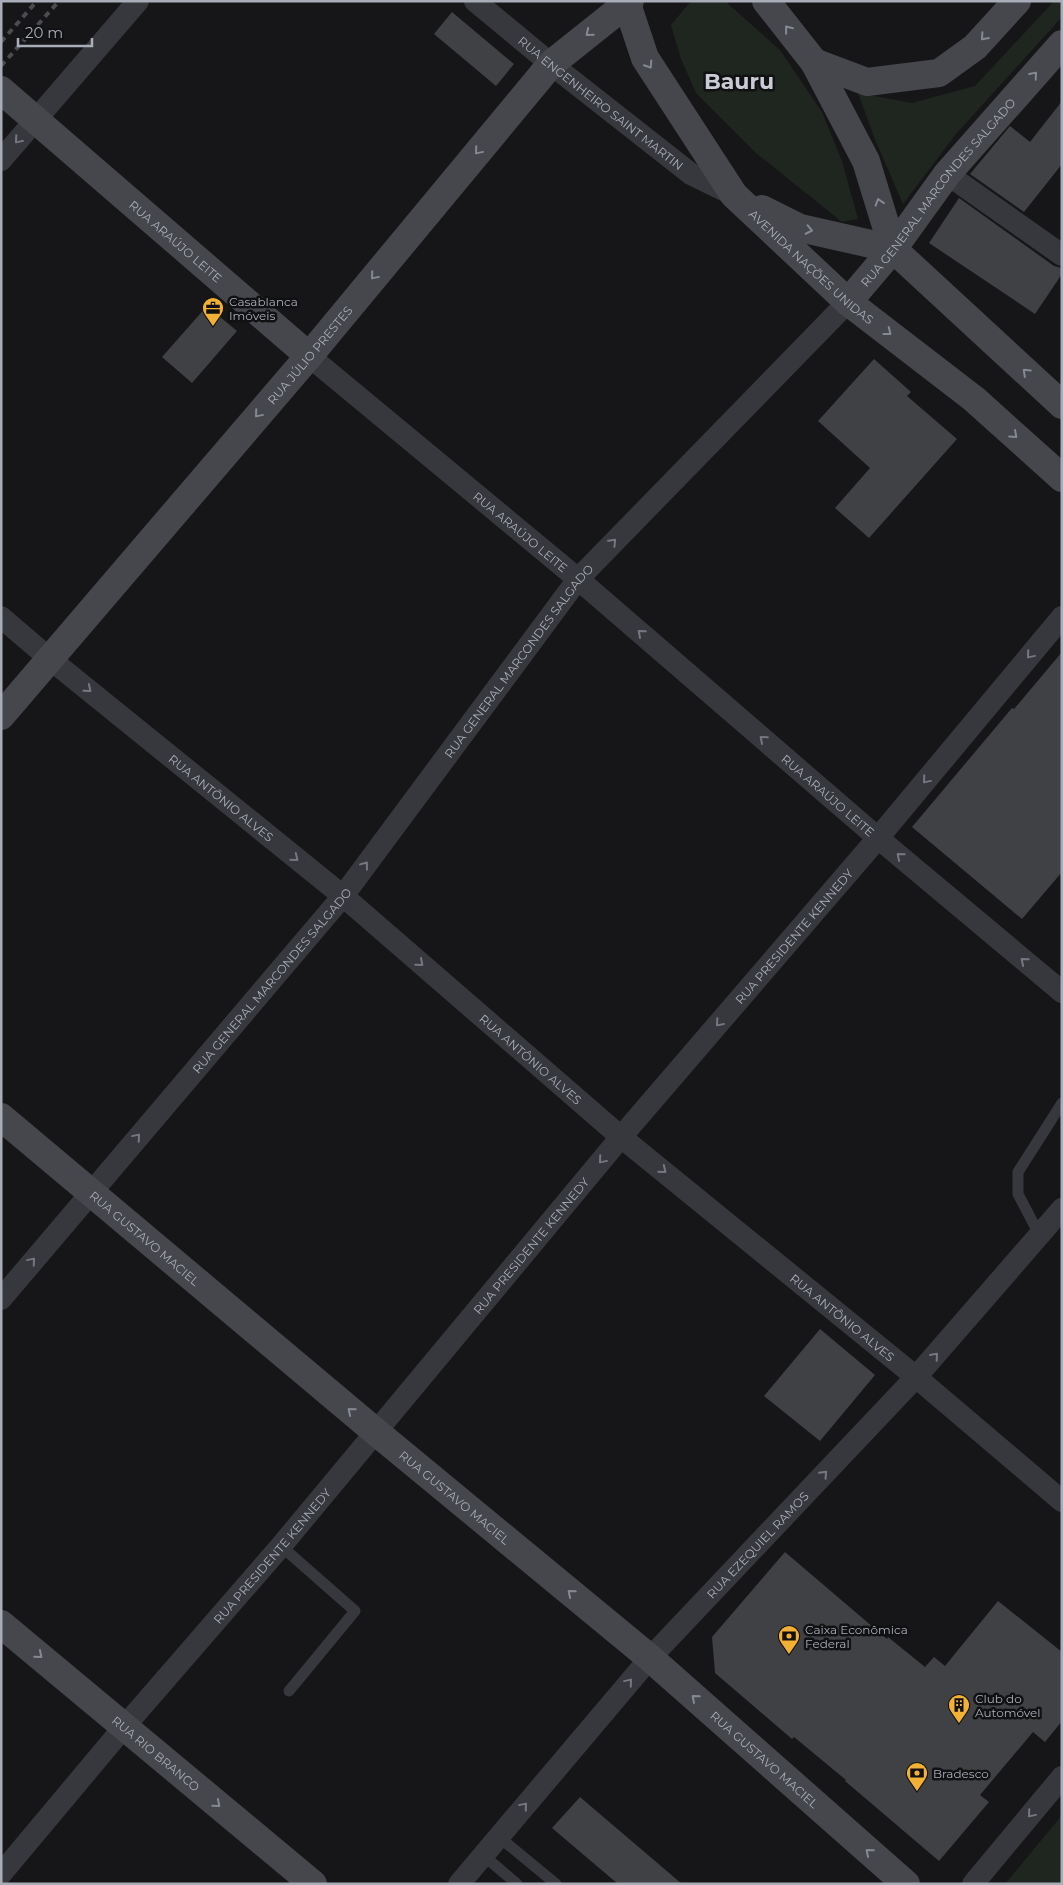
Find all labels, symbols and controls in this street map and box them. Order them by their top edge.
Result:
scale bar [18,15,91,47]
text: 20 m [25,23,63,42]
one-way arrow [785,26,793,35]
one-way arrow [585,28,594,37]
one-way arrow [981,32,990,41]
street label: RUA ENGENHEIRO SAINT MARTIN [515,33,687,173]
one-way arrow [643,60,653,69]
district label: Bauru [704,68,774,95]
one-way arrow [1028,72,1037,81]
street label: RUA GENERAL MARCONDES SALGADO [857,95,1018,289]
one-way arrow [15,134,24,143]
one-way arrow [475,146,484,155]
street label: RUA ARAÚJO LEITE [126,197,225,285]
one-way arrow [874,199,884,207]
street label: AVENIDA NAÇÕES UNIDAS [746,206,877,327]
one-way arrow [805,224,814,235]
one-way arrow [371,271,380,280]
place label: Casablanca Imóveis [229,294,298,323]
office icon: Casablanca Imóveis [201,296,225,327]
street label: RUA JÚLIO PRESTES [264,303,355,407]
one-way arrow [882,326,892,335]
one-way arrow [1023,369,1032,378]
one-way arrow [255,409,264,418]
one-way arrow [1008,429,1017,438]
street label: RUA ARAÚJO LEITE [471,488,571,575]
one-way arrow [607,539,616,548]
street label: RUA GENERAL MARCONDES SALGADO [441,561,596,761]
one-way arrow [637,629,646,638]
one-way arrow [1028,649,1036,658]
one-way arrow [82,684,91,693]
one-way arrow [760,736,769,745]
street label: RUA ANTÔNIO ALVES [166,751,277,844]
street label: RUA ARAÚJO LEITE [779,751,878,839]
one-way arrow [923,774,932,783]
one-way arrow [290,852,299,861]
one-way arrow [897,854,906,862]
one-way arrow [360,862,368,871]
street label: RUA PRESIDENTE KENNEDY [732,865,856,1007]
street label: RUA GENERAL MARCONDES SALGADO [189,885,354,1076]
one-way arrow [414,957,423,966]
one-way arrow [1021,957,1030,966]
street label: RUA ANTÔNIO ALVES [477,1011,585,1107]
one-way arrow [716,1017,724,1026]
one-way arrow [132,1134,140,1143]
one-way arrow [599,1154,608,1163]
one-way arrow [657,1165,666,1173]
street label: RUA PRESIDENTE KENNEDY [470,1174,592,1317]
street label: RUA GUSTAVO MACIEL [87,1187,203,1288]
one-way arrow [27,1258,36,1267]
street label: RUA ANTÔNIO ALVES [787,1270,898,1364]
one-way arrow [929,1352,938,1361]
one-way arrow [348,1408,357,1417]
street label: RUA GUSTAVO MACIEL [396,1447,513,1547]
one-way arrow [818,1471,827,1480]
street label: RUA PRESIDENTE KENNEDY [210,1485,334,1626]
street label: RUA EZEQUIEL RAMOS [703,1488,811,1601]
one-way arrow [568,1590,577,1598]
place label: Caixa Econômica Federal [805,1622,908,1651]
bank icon: Caixa Econômica Federal [777,1624,801,1655]
one-way arrow [33,1650,42,1659]
one-way arrow [624,1679,633,1688]
place label: Club do Automóvel [975,1691,1041,1720]
building icon: Club do Automóvel [947,1693,971,1724]
one-way arrow [691,1695,700,1704]
street label: RUA GUSTAVO MACIEL [708,1708,822,1811]
street label: RUA RIO BRANCO [109,1712,203,1794]
bank icon: Bradesco [905,1761,929,1792]
place label: Bradesco [933,1766,989,1781]
one-way arrow [211,1799,220,1807]
one-way arrow [519,1803,528,1812]
one-way arrow [1027,1809,1036,1818]
one-way arrow [866,1848,875,1857]

